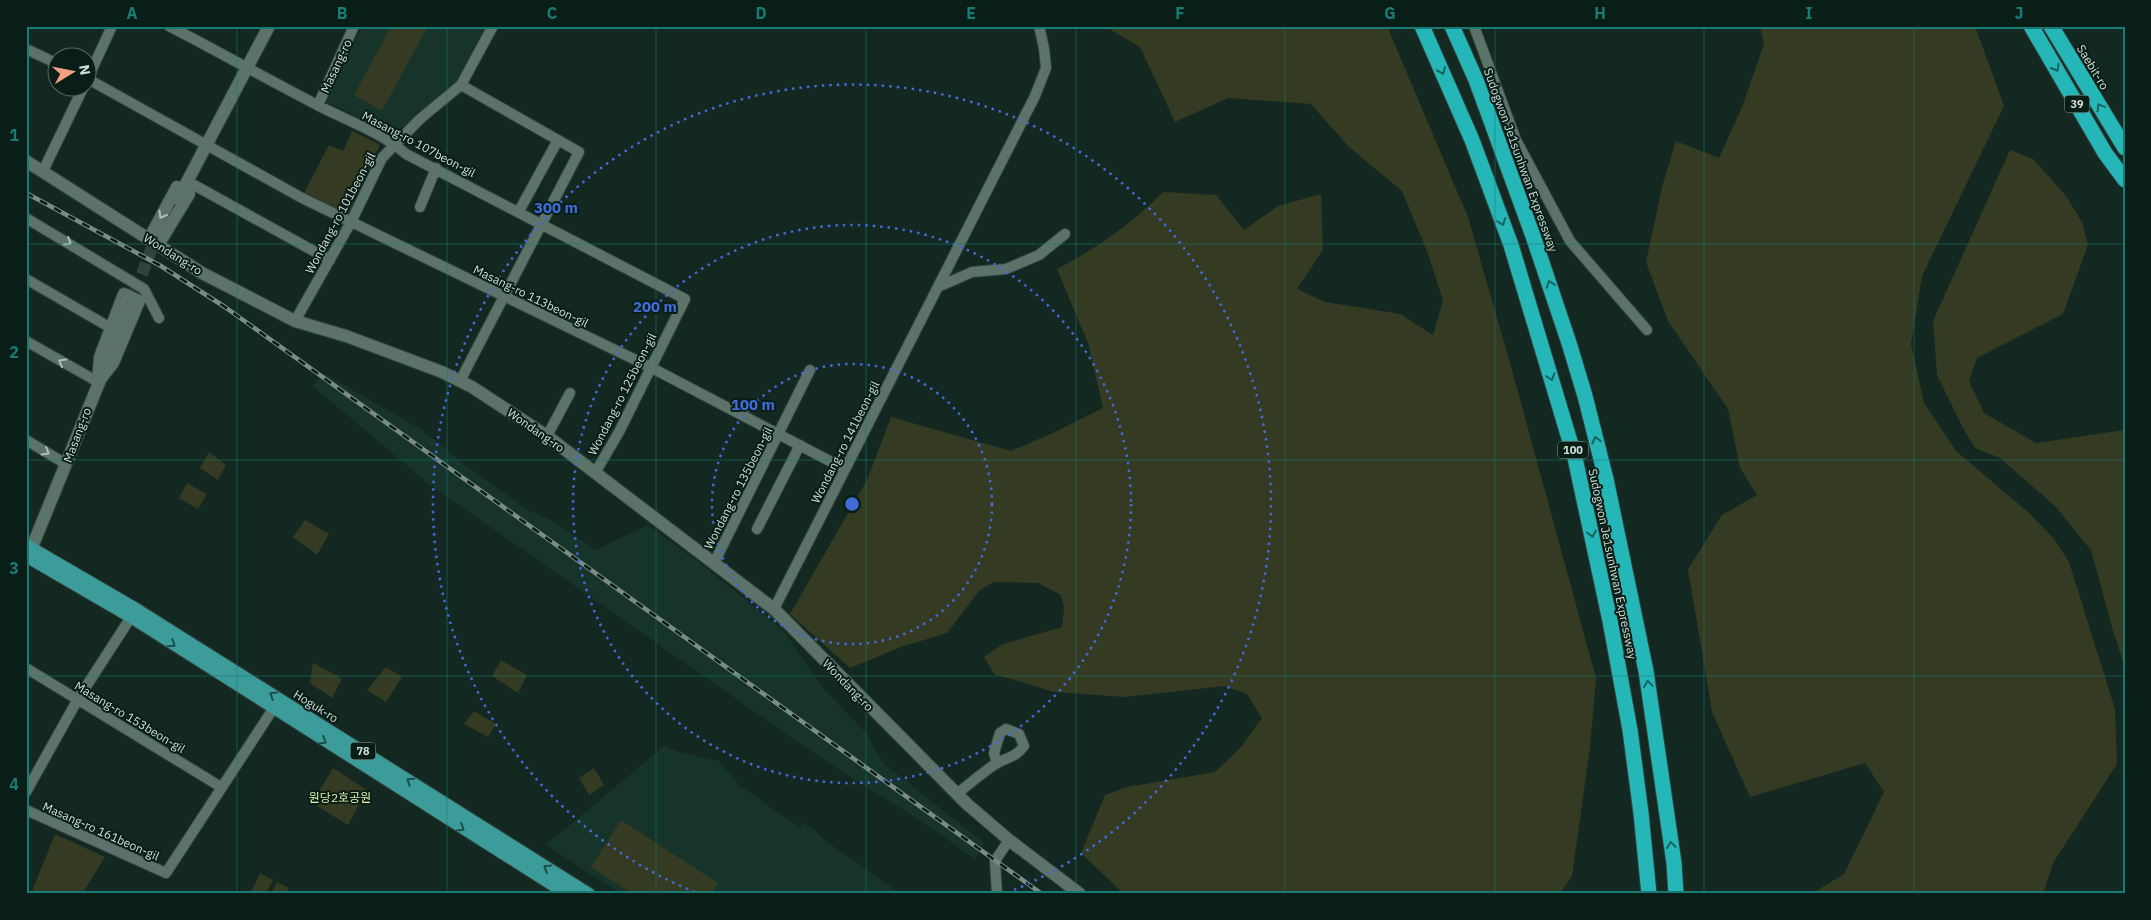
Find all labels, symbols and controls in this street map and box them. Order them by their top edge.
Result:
text: A [127,3,138,23]
text: B [337,3,348,23]
text: C [547,3,557,23]
text: D [755,3,767,23]
text: E [966,3,976,23]
text: F [1175,3,1185,23]
text: G [1384,3,1396,23]
text: H [1594,3,1606,23]
text: I [1806,3,1813,23]
text: J [2015,3,2023,23]
street label: Masang-ro [317,37,355,95]
street label: Saebit-ro [2074,42,2112,92]
north arrow [48,48,98,98]
text: N [75,63,95,76]
one-way arrow [2049,63,2059,72]
one-way arrow [1435,66,1446,75]
street label: Sudogwon Je1sunhwan Expressway [1481,66,1561,254]
road number: 39 [2064,96,2090,112]
one-way arrow [2096,103,2106,112]
street label: Masang-ro 107beon-gil [360,108,478,180]
text: 1 [9,125,19,145]
street label: Wondang-ro 101beon-gil [302,150,378,276]
text: 300 m [534,198,578,217]
one-way arrow [158,209,168,218]
one-way arrow [1496,217,1506,226]
street label: Wondang-ro [141,230,205,278]
one-way arrow [63,236,72,246]
street label: Masang-ro 113beon-gil [471,262,591,330]
one-way arrow [1546,280,1556,289]
text: 200 m [633,297,677,316]
street label: Wondang-ro 125beon-gil [585,330,659,458]
text: 2 [9,342,19,362]
one-way arrow [58,358,67,368]
one-way arrow [1545,372,1555,380]
street label: Wondang-ro 141beon-gil [808,378,882,506]
text: 100 m [731,395,775,414]
street label: Masang-ro [60,405,94,464]
street label: Wondang-ro [504,405,568,455]
street label: Wondang-ro 135beon-gil [701,424,775,552]
one-way arrow [1591,435,1602,444]
road number: 100 [1558,442,1588,458]
one-way arrow [41,446,50,456]
street label: Sudogwon Je1sunhwan Expressway [1585,467,1641,661]
centre of rings [843,495,861,513]
one-way arrow [1586,529,1597,538]
text: 3 [9,558,19,578]
one-way arrow [166,638,175,647]
street label: Wondang-ro [820,656,877,714]
street label: Masang-ro 153beon-gil [72,678,188,756]
one-way arrow [1643,680,1654,688]
street label: Hoguk-ro [291,686,341,726]
one-way arrow [269,691,278,701]
one-way arrow [318,734,327,744]
road number: 78 [350,742,376,759]
text: 4 [9,774,19,794]
one-way arrow [407,778,416,787]
park label: 원당2호공원 [309,790,371,805]
street label: Masang-ro 161beon-gil [40,798,162,864]
one-way arrow [455,822,464,831]
one-way arrow [1666,841,1677,849]
one-way arrow [544,865,553,875]

